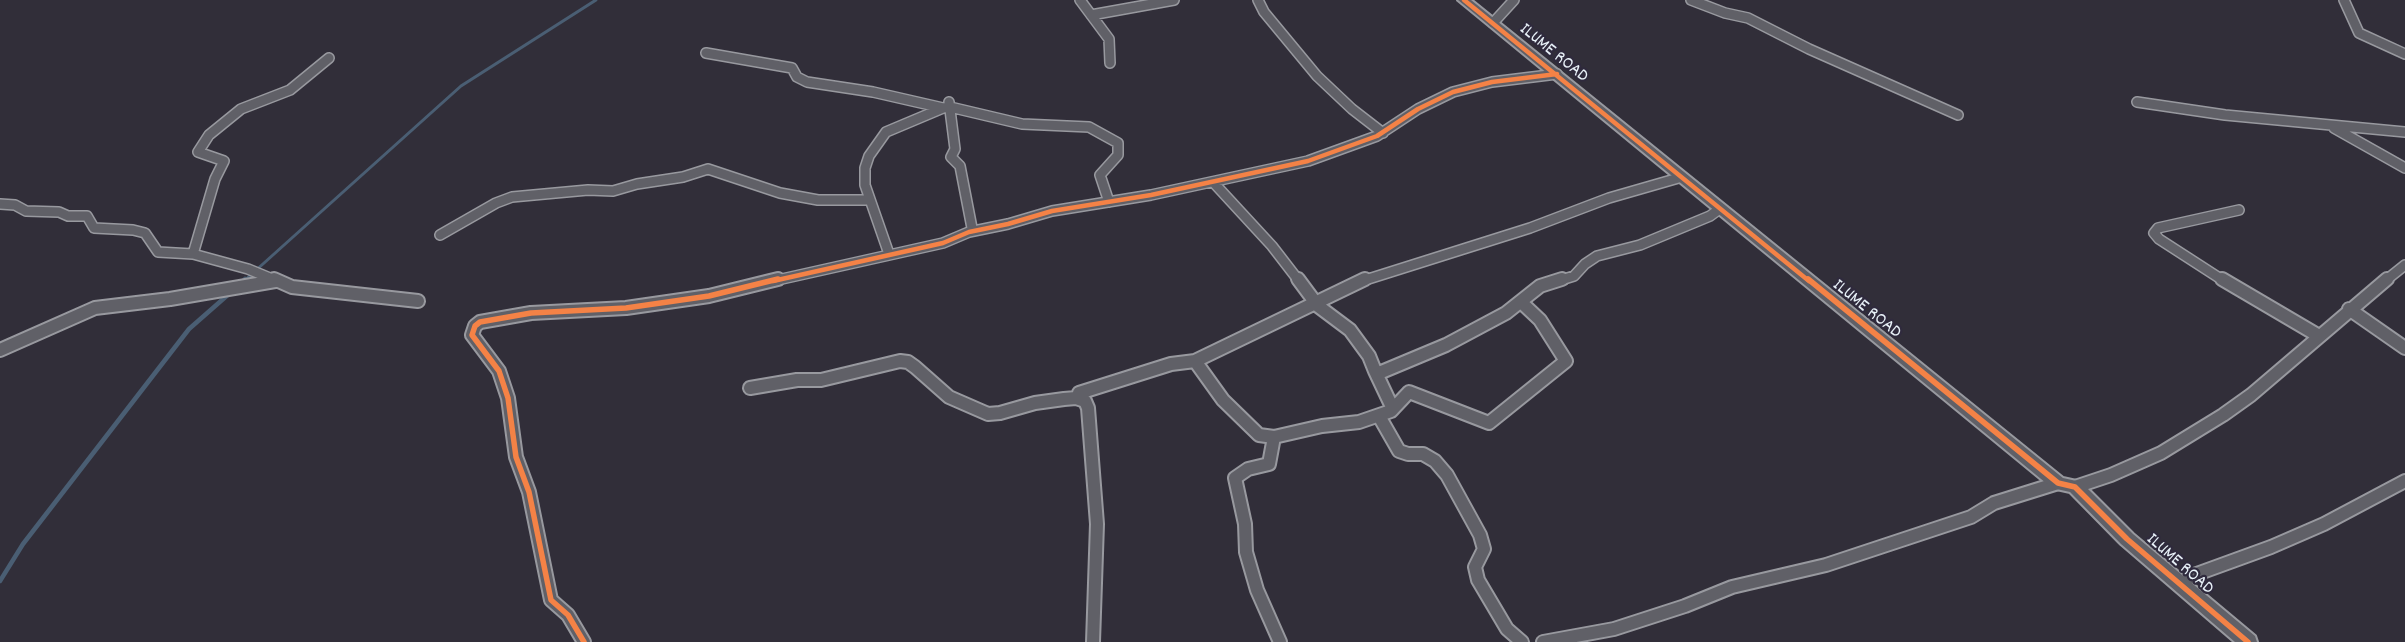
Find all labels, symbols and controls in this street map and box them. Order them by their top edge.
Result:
street label: ILUME ROAD [1514,20,1592,88]
street label: ILUME ROAD [1827,276,1905,344]
street label: ILUME ROAD [2141,530,2217,600]

